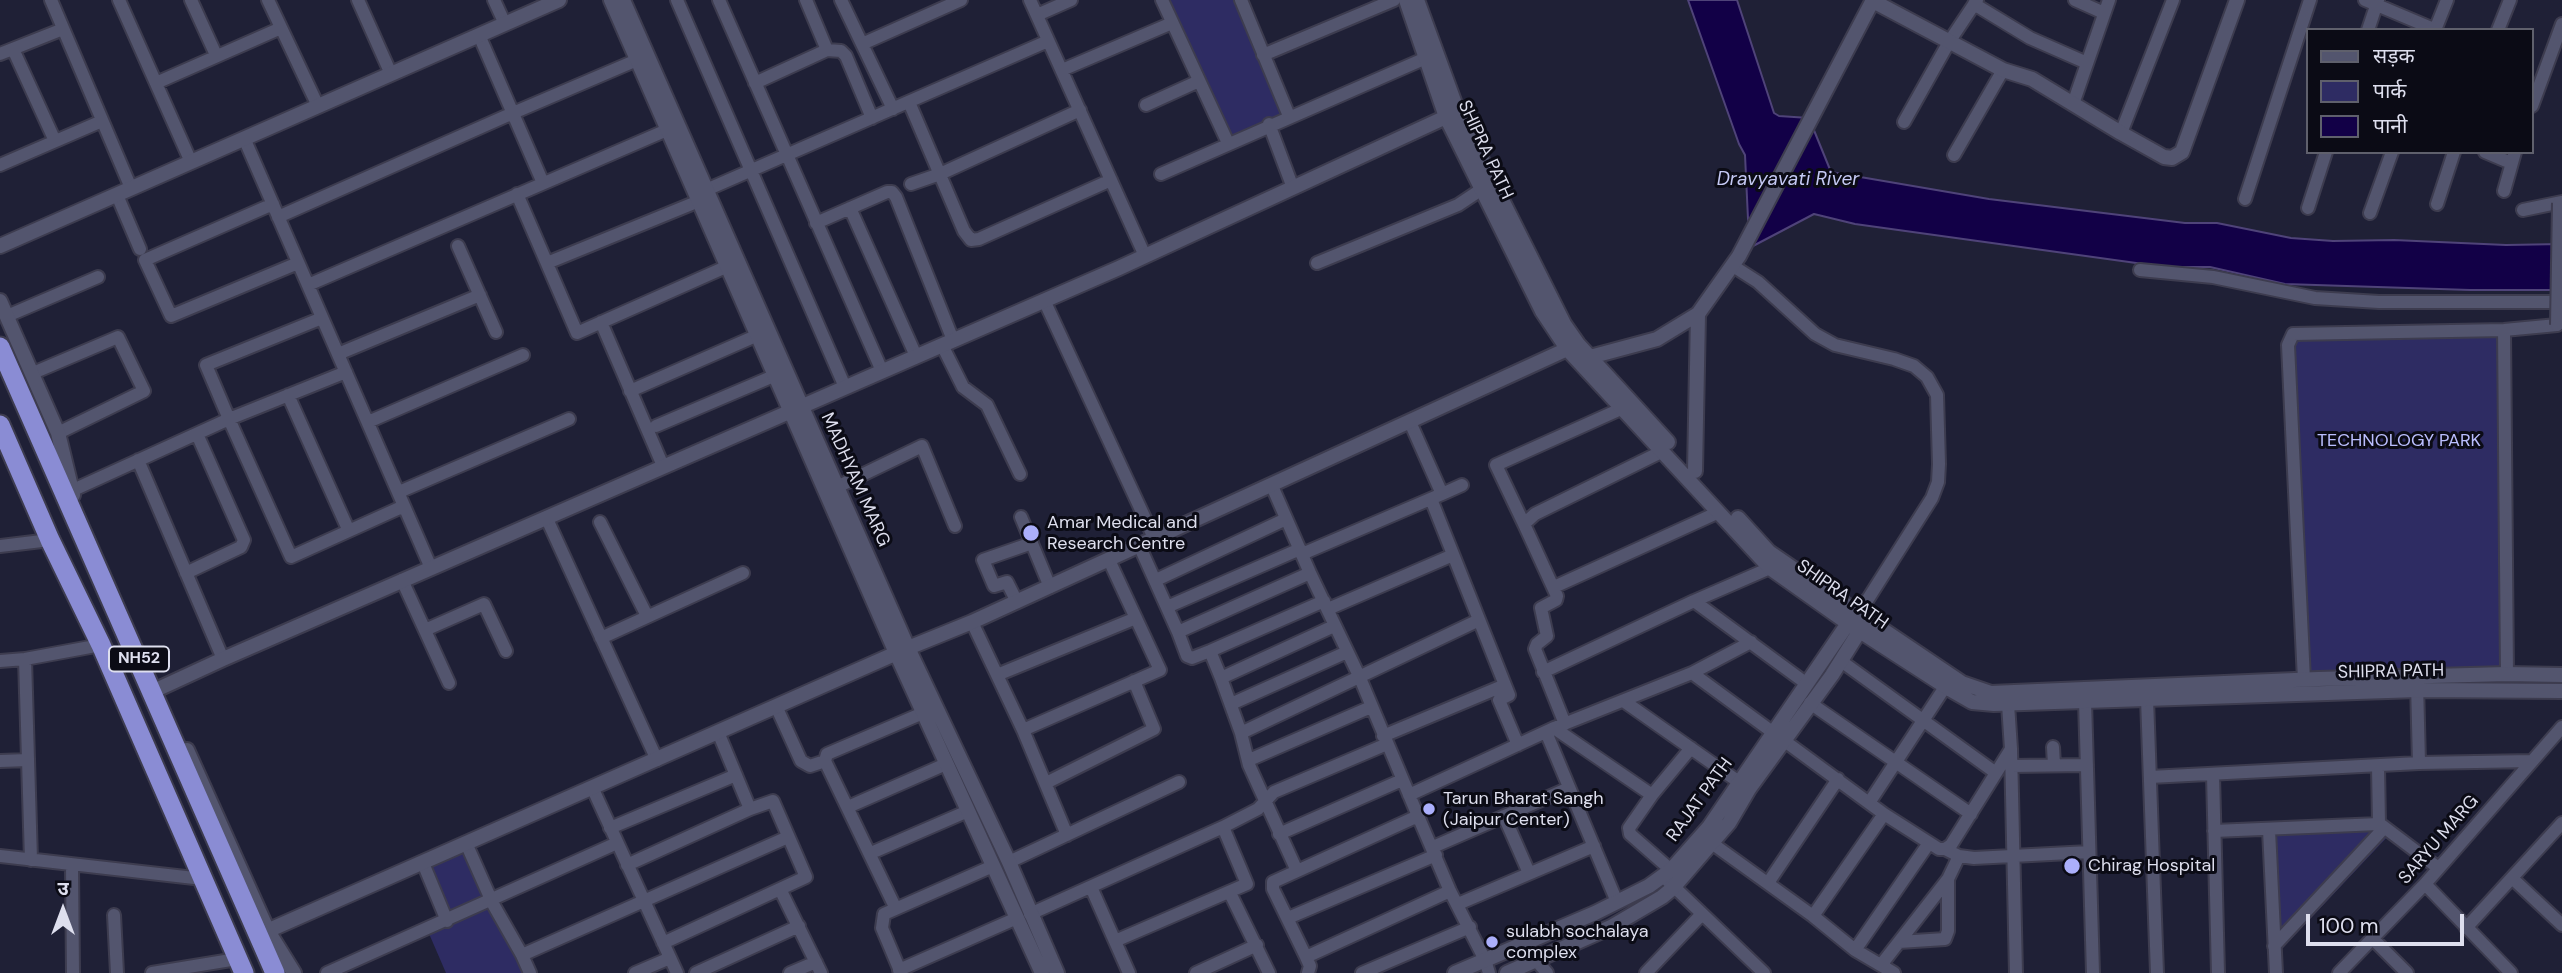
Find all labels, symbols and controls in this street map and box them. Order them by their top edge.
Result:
legend [2306,28,2534,154]
text: सड़क [2373,42,2415,70]
text: पार्क [2373,77,2407,105]
street label: SHIPRA PATH [1453,97,1517,203]
text: पानी [2373,112,2407,140]
water label: Dravyavati River [1717,169,1859,191]
street label: MADHYAM MARG [816,410,894,550]
park label: TECHNOLOGY PARK [2317,430,2481,452]
place label: Amar Medical and Research Centre [1047,512,1197,554]
marker: Amar Medical and Research Centre [1021,523,1041,543]
street label: SHIPRA PATH [1792,556,1892,634]
road number: NH52 [109,646,169,672]
street label: SHIPRA PATH [2338,660,2444,684]
street label: RAJAT PATH [1662,754,1738,846]
place label: Tarun Bharat Sangh (Jaipur Center) [1443,788,1604,830]
street label: SARYU MARG [2394,791,2484,889]
marker: Tarun Bharat Sangh (Jaipur Center) [1421,801,1437,817]
place label: Chirag Hospital [2088,855,2215,877]
marker: Chirag Hospital [2062,856,2082,876]
north arrow [28,875,98,945]
text: उ [57,876,69,901]
scale bar [2310,900,2468,944]
text: 100 m [2319,912,2379,940]
place label: sulabh sochalaya complex [1506,921,1648,964]
marker: sulabh sochalaya complex [1484,934,1500,950]

